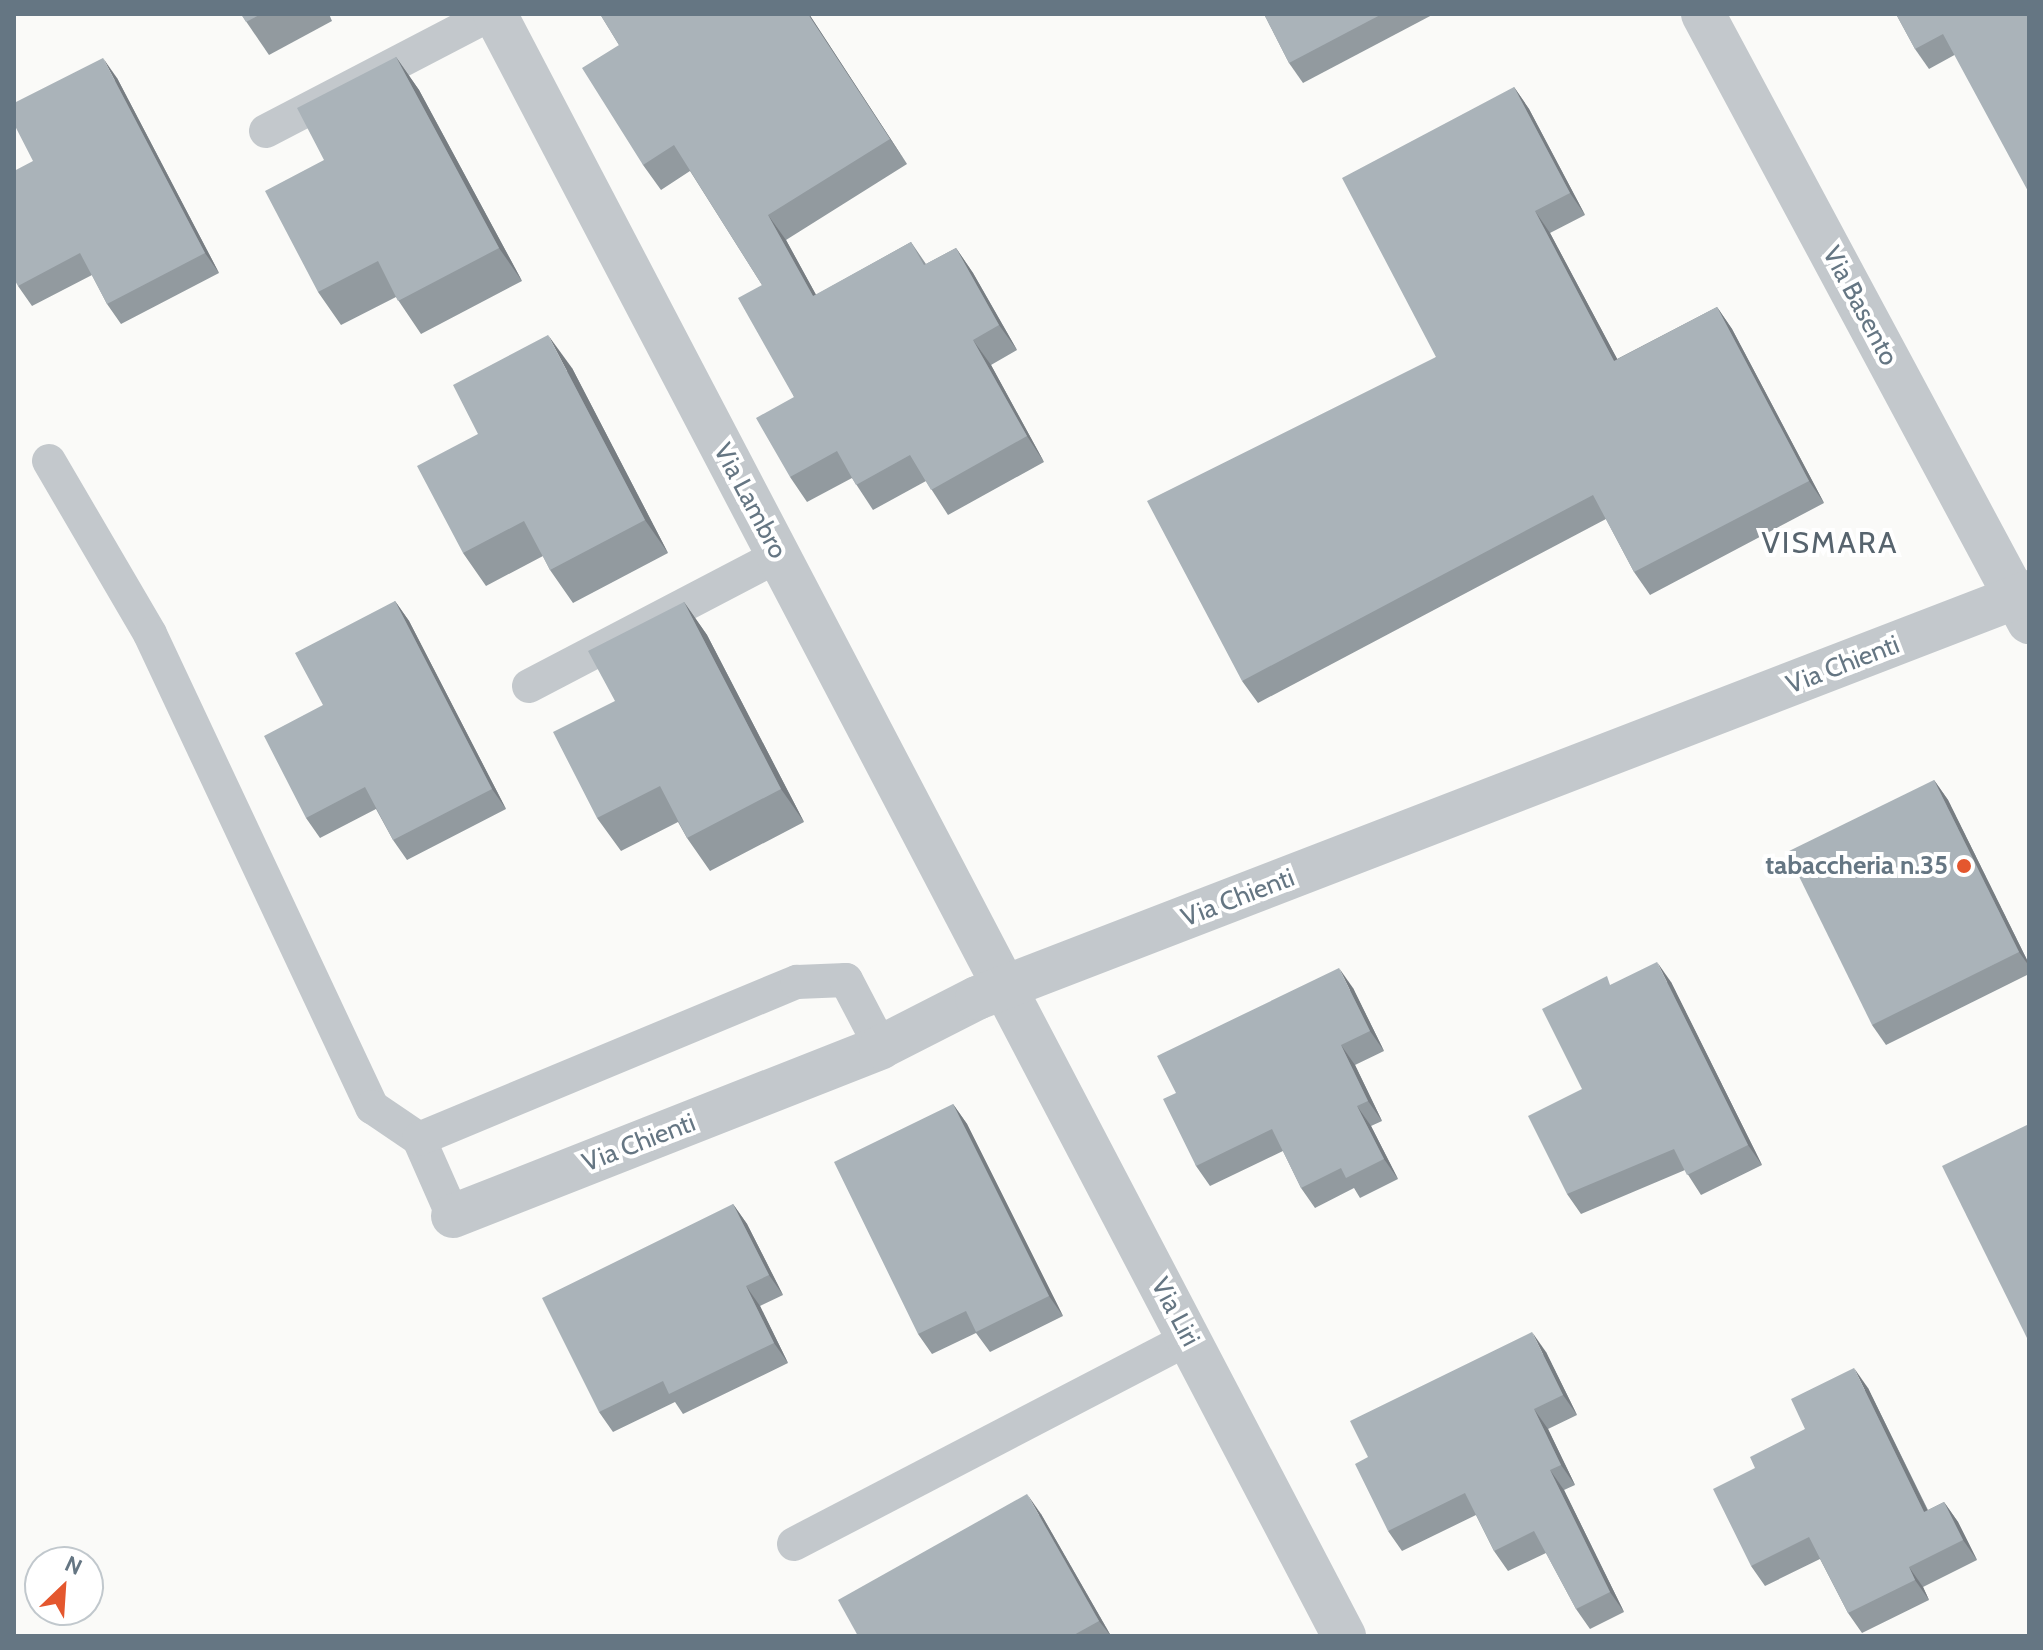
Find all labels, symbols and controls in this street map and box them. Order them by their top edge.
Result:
street label: Via Basento [1816,241,1904,371]
street label: Via Lambro [707,438,793,564]
district label: VISMARA [1762,525,1898,561]
street label: Via Chienti [1782,629,1904,701]
place label: tabaccheria n.35 [1765,850,1948,882]
marker: tabaccheria n.35 [1955,857,1973,875]
street label: Via Chienti [1177,862,1299,934]
street label: Via Chienti [578,1107,700,1179]
street label: Via Liri [1144,1272,1206,1352]
north arrow [24,1546,104,1626]
text: N [61,1550,86,1581]

